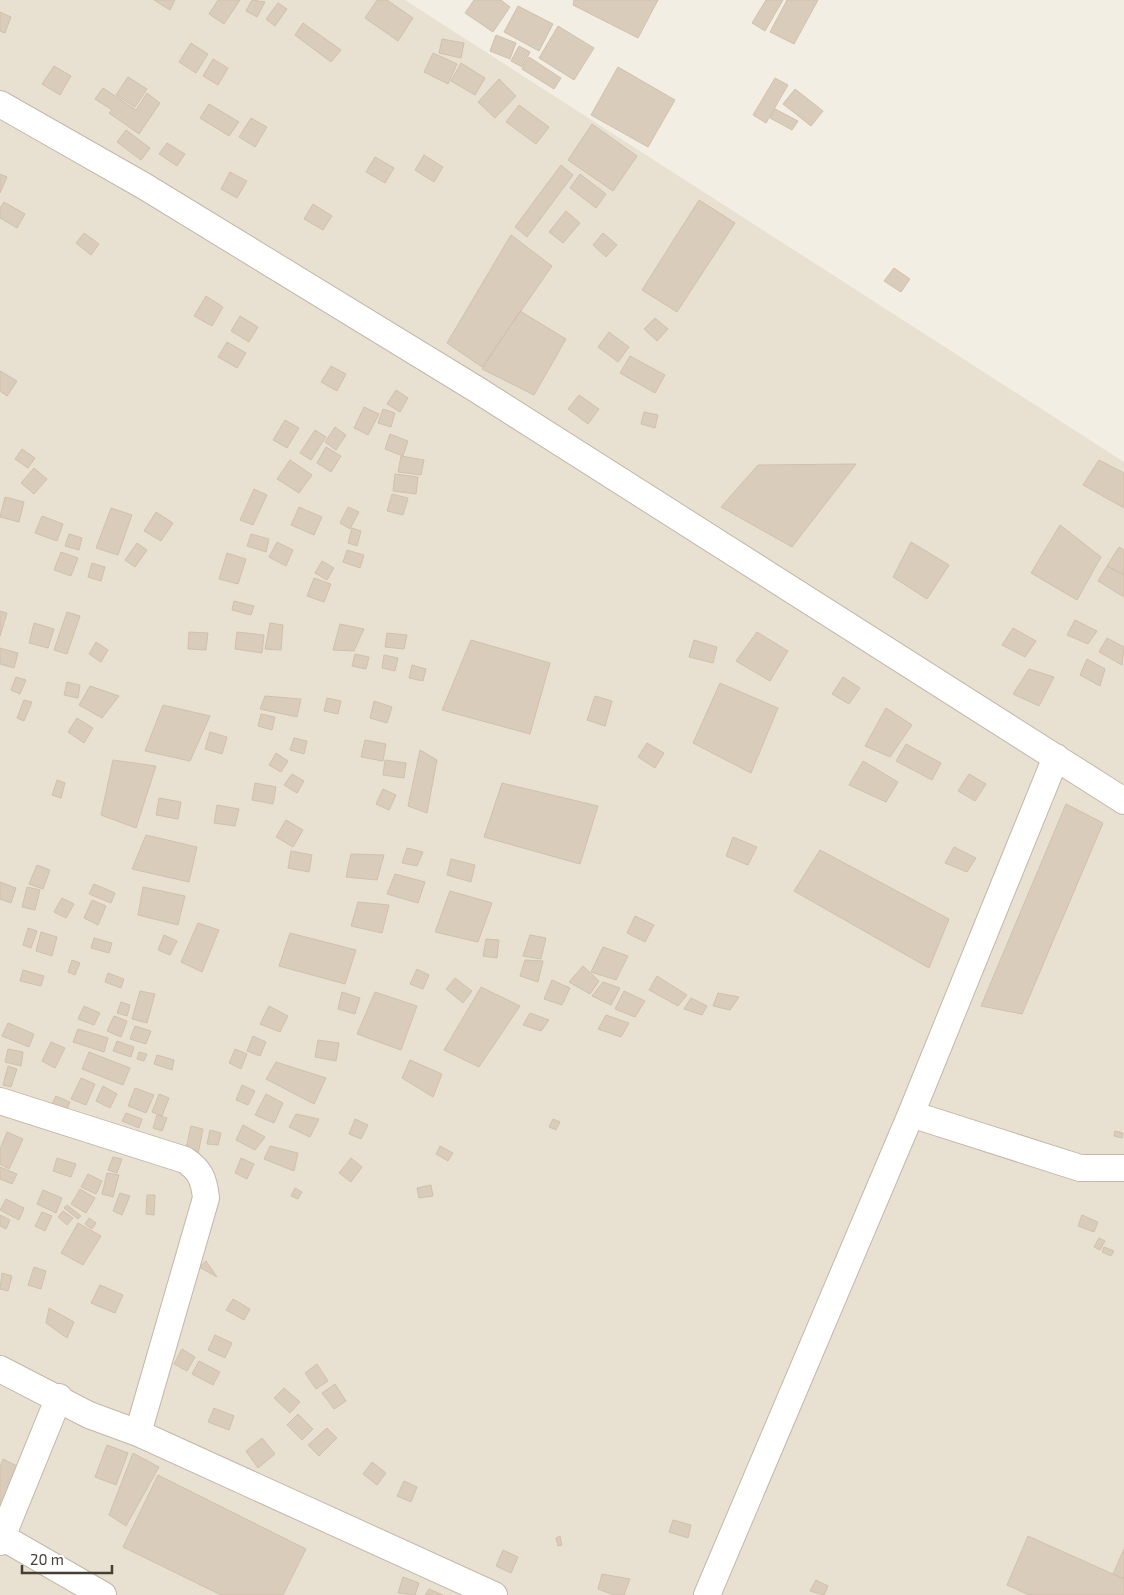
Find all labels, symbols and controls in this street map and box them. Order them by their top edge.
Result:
scale bar [22,1542,112,1574]
text: 20 m [30,1550,64,1568]

